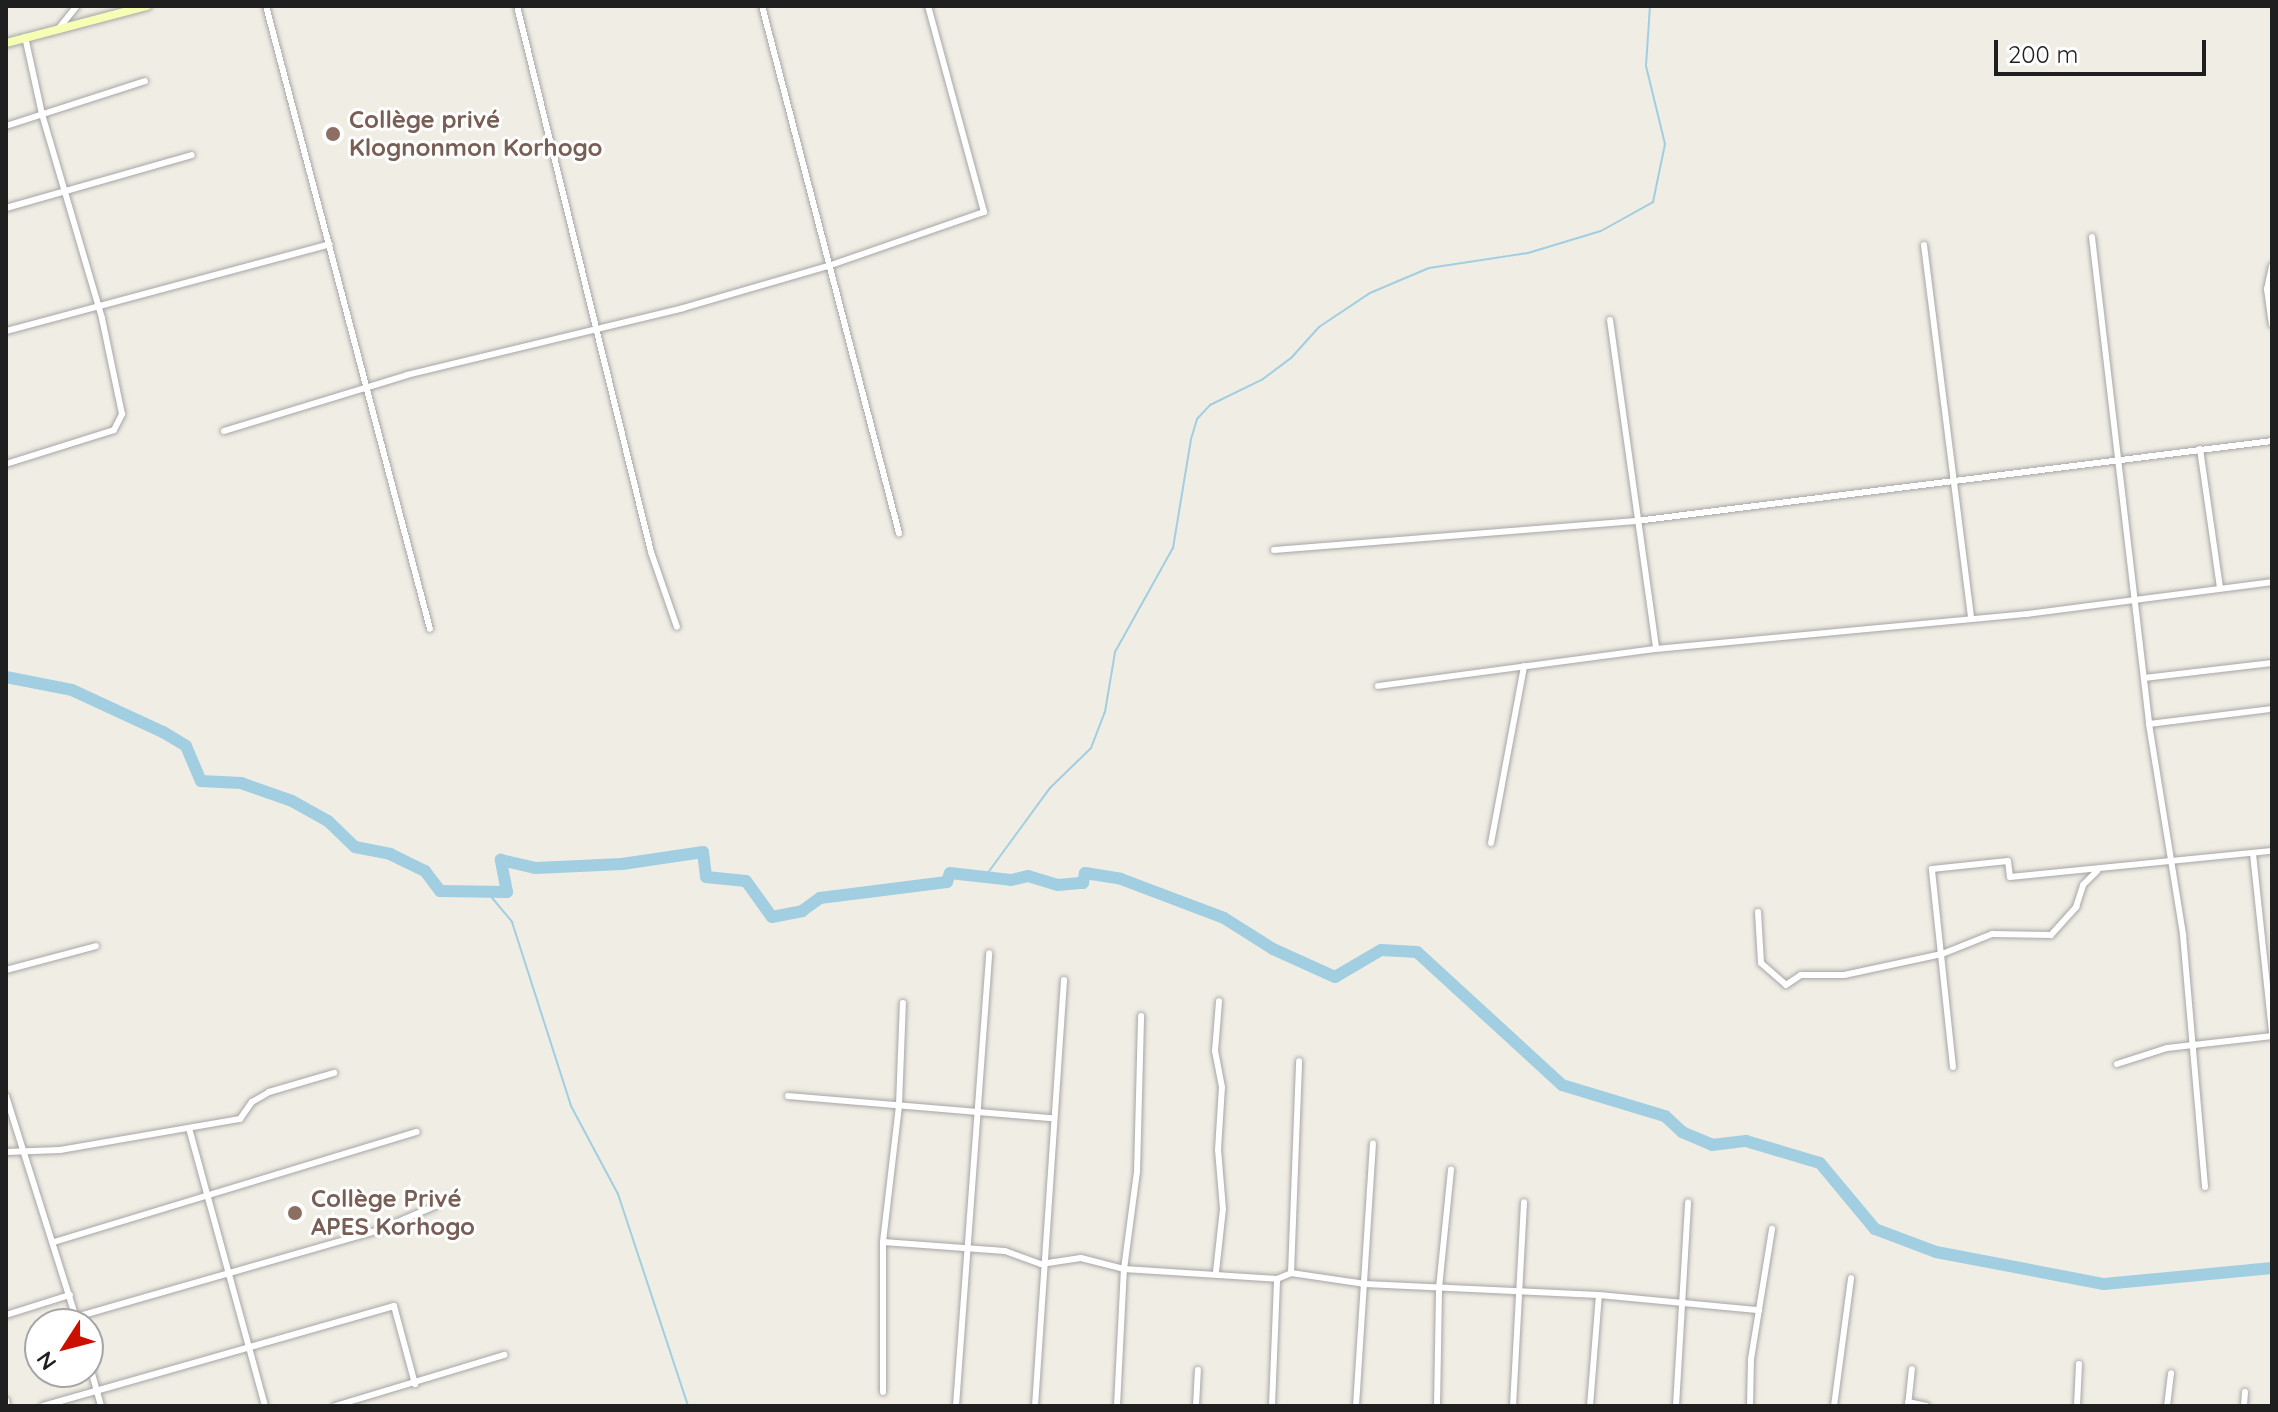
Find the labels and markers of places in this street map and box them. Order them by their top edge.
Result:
place label: Collège privé Klognonmon Korhogo [349,106,602,162]
marker: Collège privé Klognonmon Korhogo [324,125,342,143]
place label: Collège Privé APES Korhogo [311,1185,475,1241]
marker: Collège Privé APES Korhogo [286,1204,304,1222]

